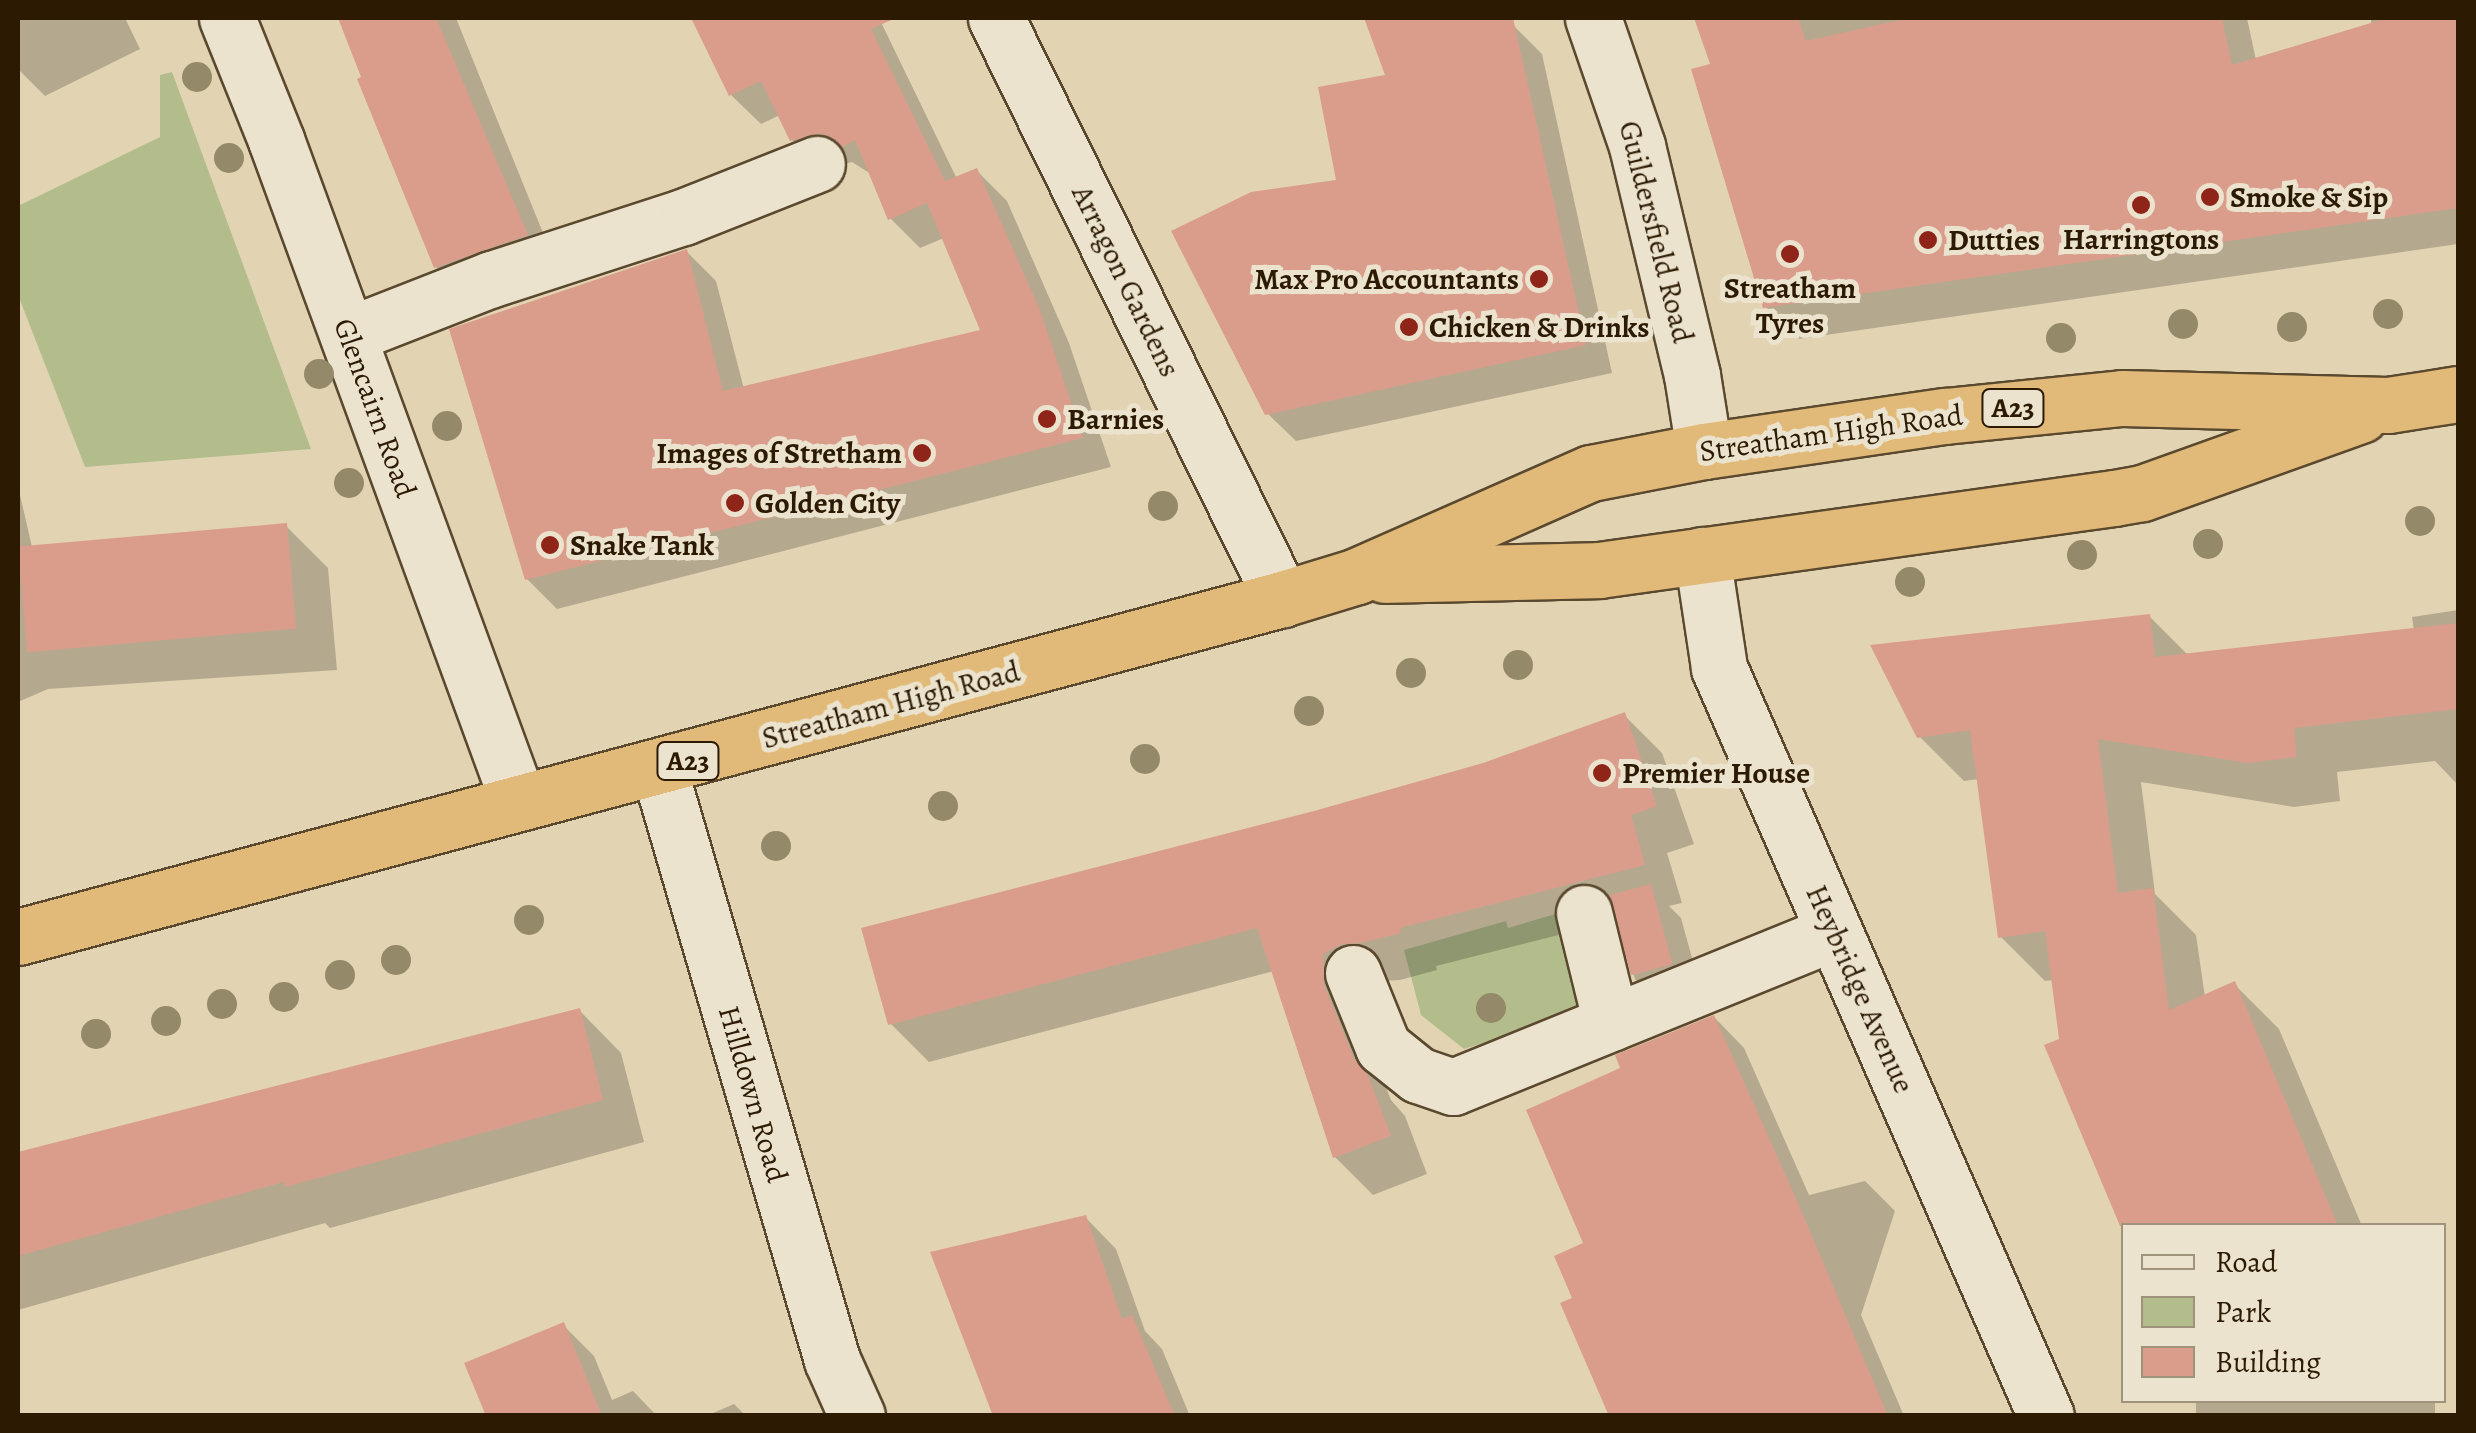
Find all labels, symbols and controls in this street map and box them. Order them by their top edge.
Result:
street label: Guildersfield Road [1611,117,1701,347]
street label: Arragon Gardens [1064,179,1188,383]
place label: Smoke & Sip [2230,179,2388,215]
marker: Smoke & Sip [2199,186,2221,208]
marker: Harringtons [2130,194,2152,216]
place label: Harringtons [2063,221,2219,257]
place label: Dutties [1948,222,2040,258]
marker: Dutties [1917,229,1939,251]
marker: Streatham Tyres [1779,243,1801,265]
place label: Max Pro Accountants [1254,261,1519,297]
marker: Max Pro Accountants [1528,268,1550,290]
place label: Streatham Tyres [1724,270,1856,340]
place label: Chicken & Drinks [1429,309,1650,345]
street label: Glencairn Road [326,313,424,503]
marker: Chicken & Drinks [1398,316,1420,338]
road number: A23 [1980,385,2046,431]
street label: Streatham High Road [1697,397,1965,469]
place label: Barnies [1067,401,1164,437]
marker: Barnies [1036,408,1058,430]
place label: Images of Stretham [656,435,902,471]
marker: Images of Stretham [911,442,933,464]
place label: Golden City [755,485,900,521]
marker: Golden City [724,492,746,514]
place label: Snake Tank [570,527,714,563]
marker: Snake Tank [539,534,561,556]
street label: Streatham High Road [758,653,1024,757]
road number: A23 [656,738,720,784]
place label: Premier House [1622,755,1810,791]
marker: Premier House [1591,762,1613,784]
street label: Heybridge Avenue [1798,879,1922,1099]
street label: Hilldown Road [711,1002,795,1186]
legend [2121,1223,2446,1403]
text: Road [2215,1242,2277,1282]
text: Park [2215,1292,2271,1332]
text: Building [2215,1342,2321,1382]

